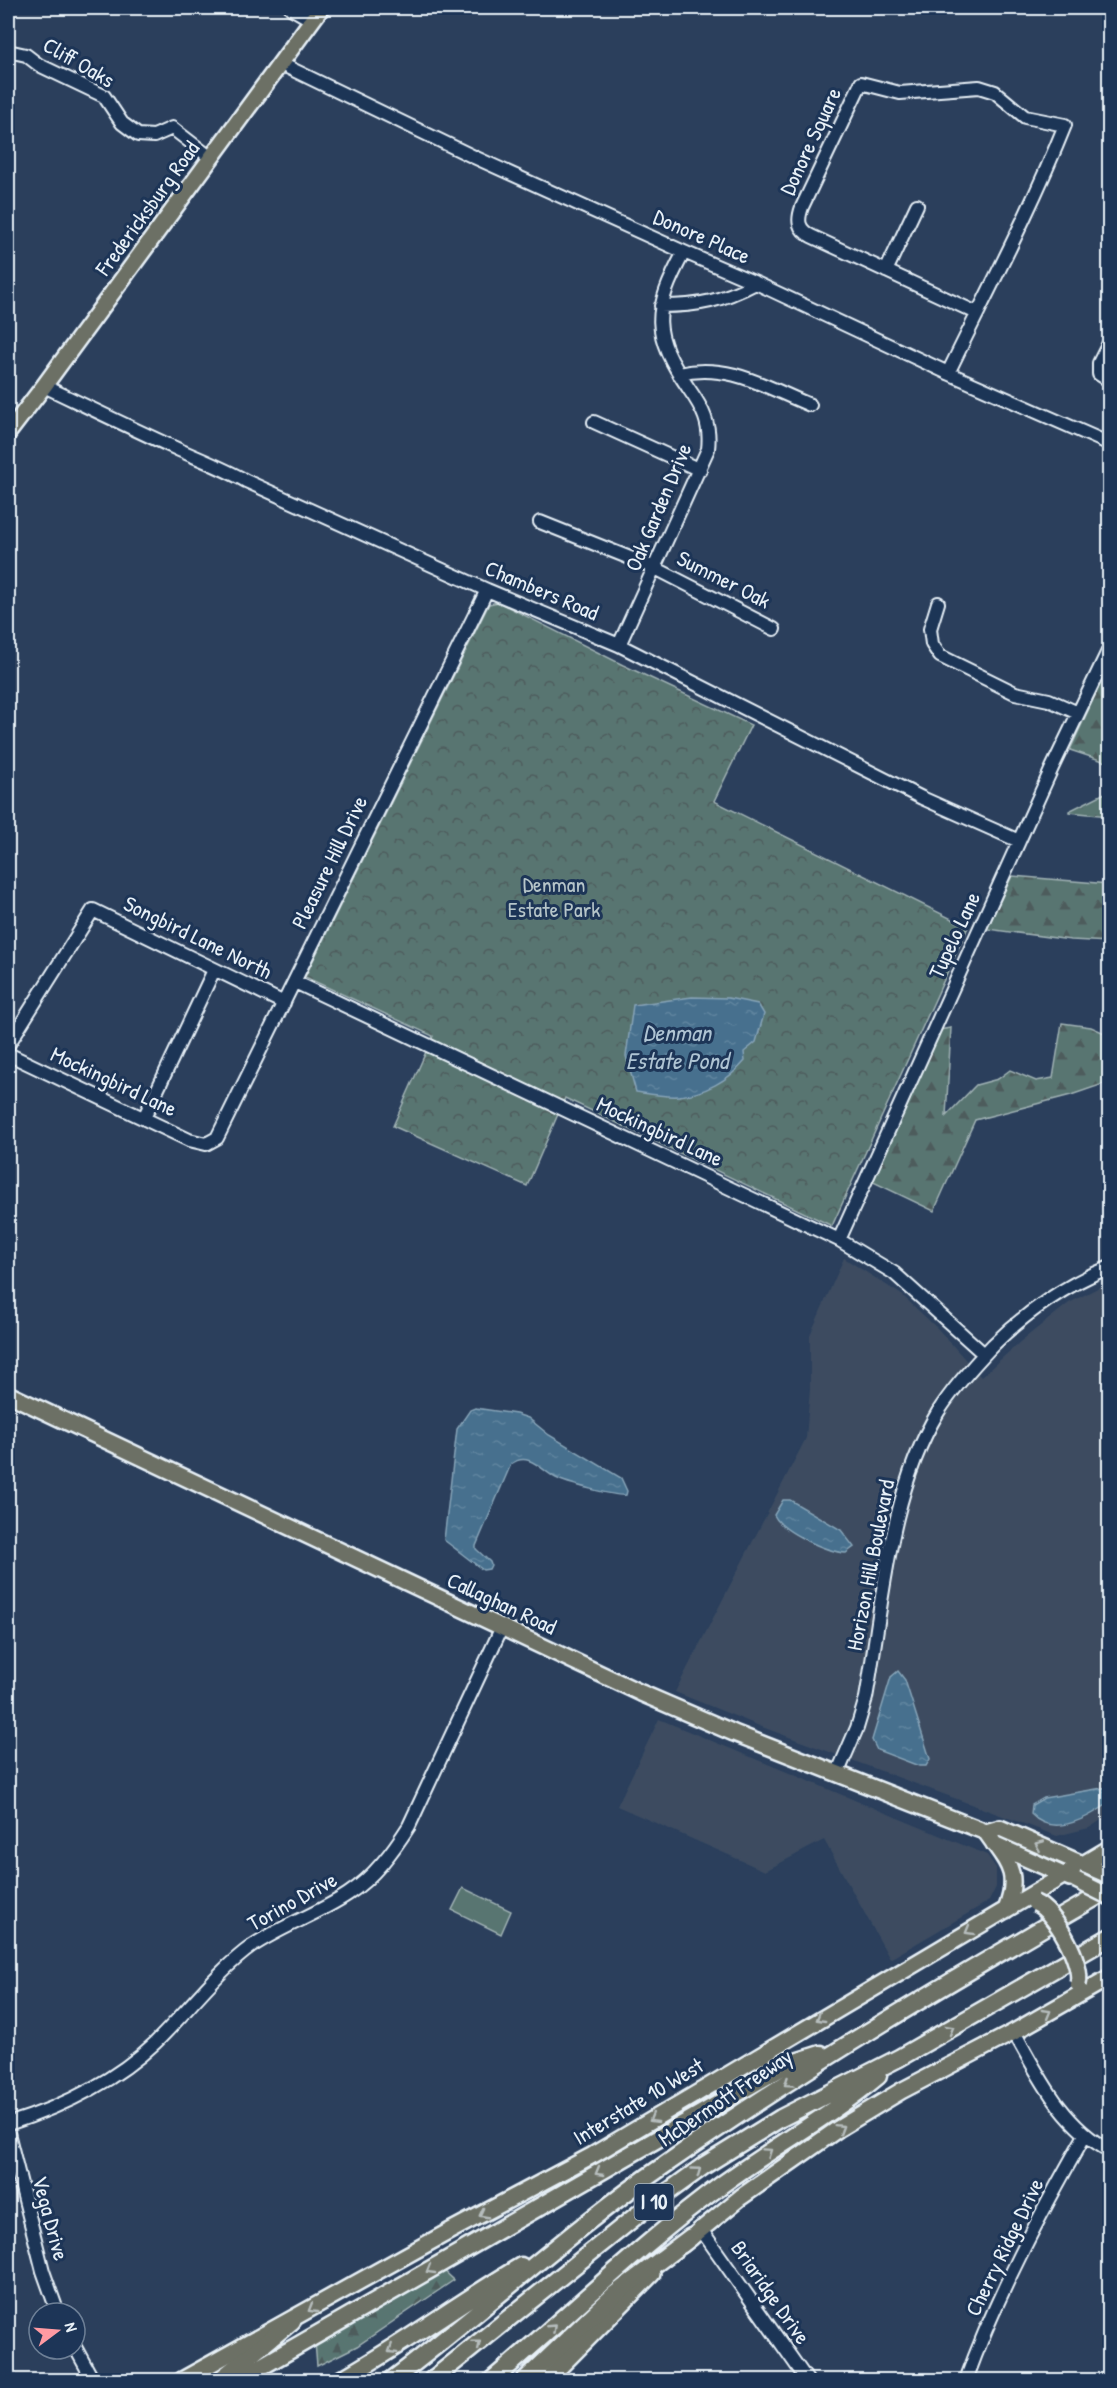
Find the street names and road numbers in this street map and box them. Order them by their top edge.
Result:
street label: Cliff Oaks [38,30,120,94]
street label: Donore Square [772,82,848,200]
street label: Fredericksburg Road [87,134,206,282]
street label: Donore Place [649,201,755,271]
street label: Oak Garden Drive [618,438,699,576]
street label: Summer Oak [672,543,776,615]
street label: Chambers Road [481,553,604,628]
street label: Pleasure Hill Drive [284,790,374,934]
street label: Tupelo Lane [921,887,987,983]
street label: Songbird Lane North [119,888,277,986]
street label: Mockingbird Lane [46,1039,182,1123]
street label: Mockingbird Lane [592,1089,728,1173]
street label: Horizon Hill Boulevard [839,1477,901,1653]
street label: Callaghan Road [442,1565,562,1642]
street label: Torino Drive [242,1864,342,1938]
street label: McDermott Freeway [652,2041,798,2153]
street label: Interstate 10 West [567,2050,709,2152]
street label: Vega Drive [25,2173,77,2264]
street label: Cherry Ridge Drive [958,2173,1050,2321]
road number: I 10 [634,2184,674,2220]
street label: Briaridge Drive [724,2234,818,2350]

